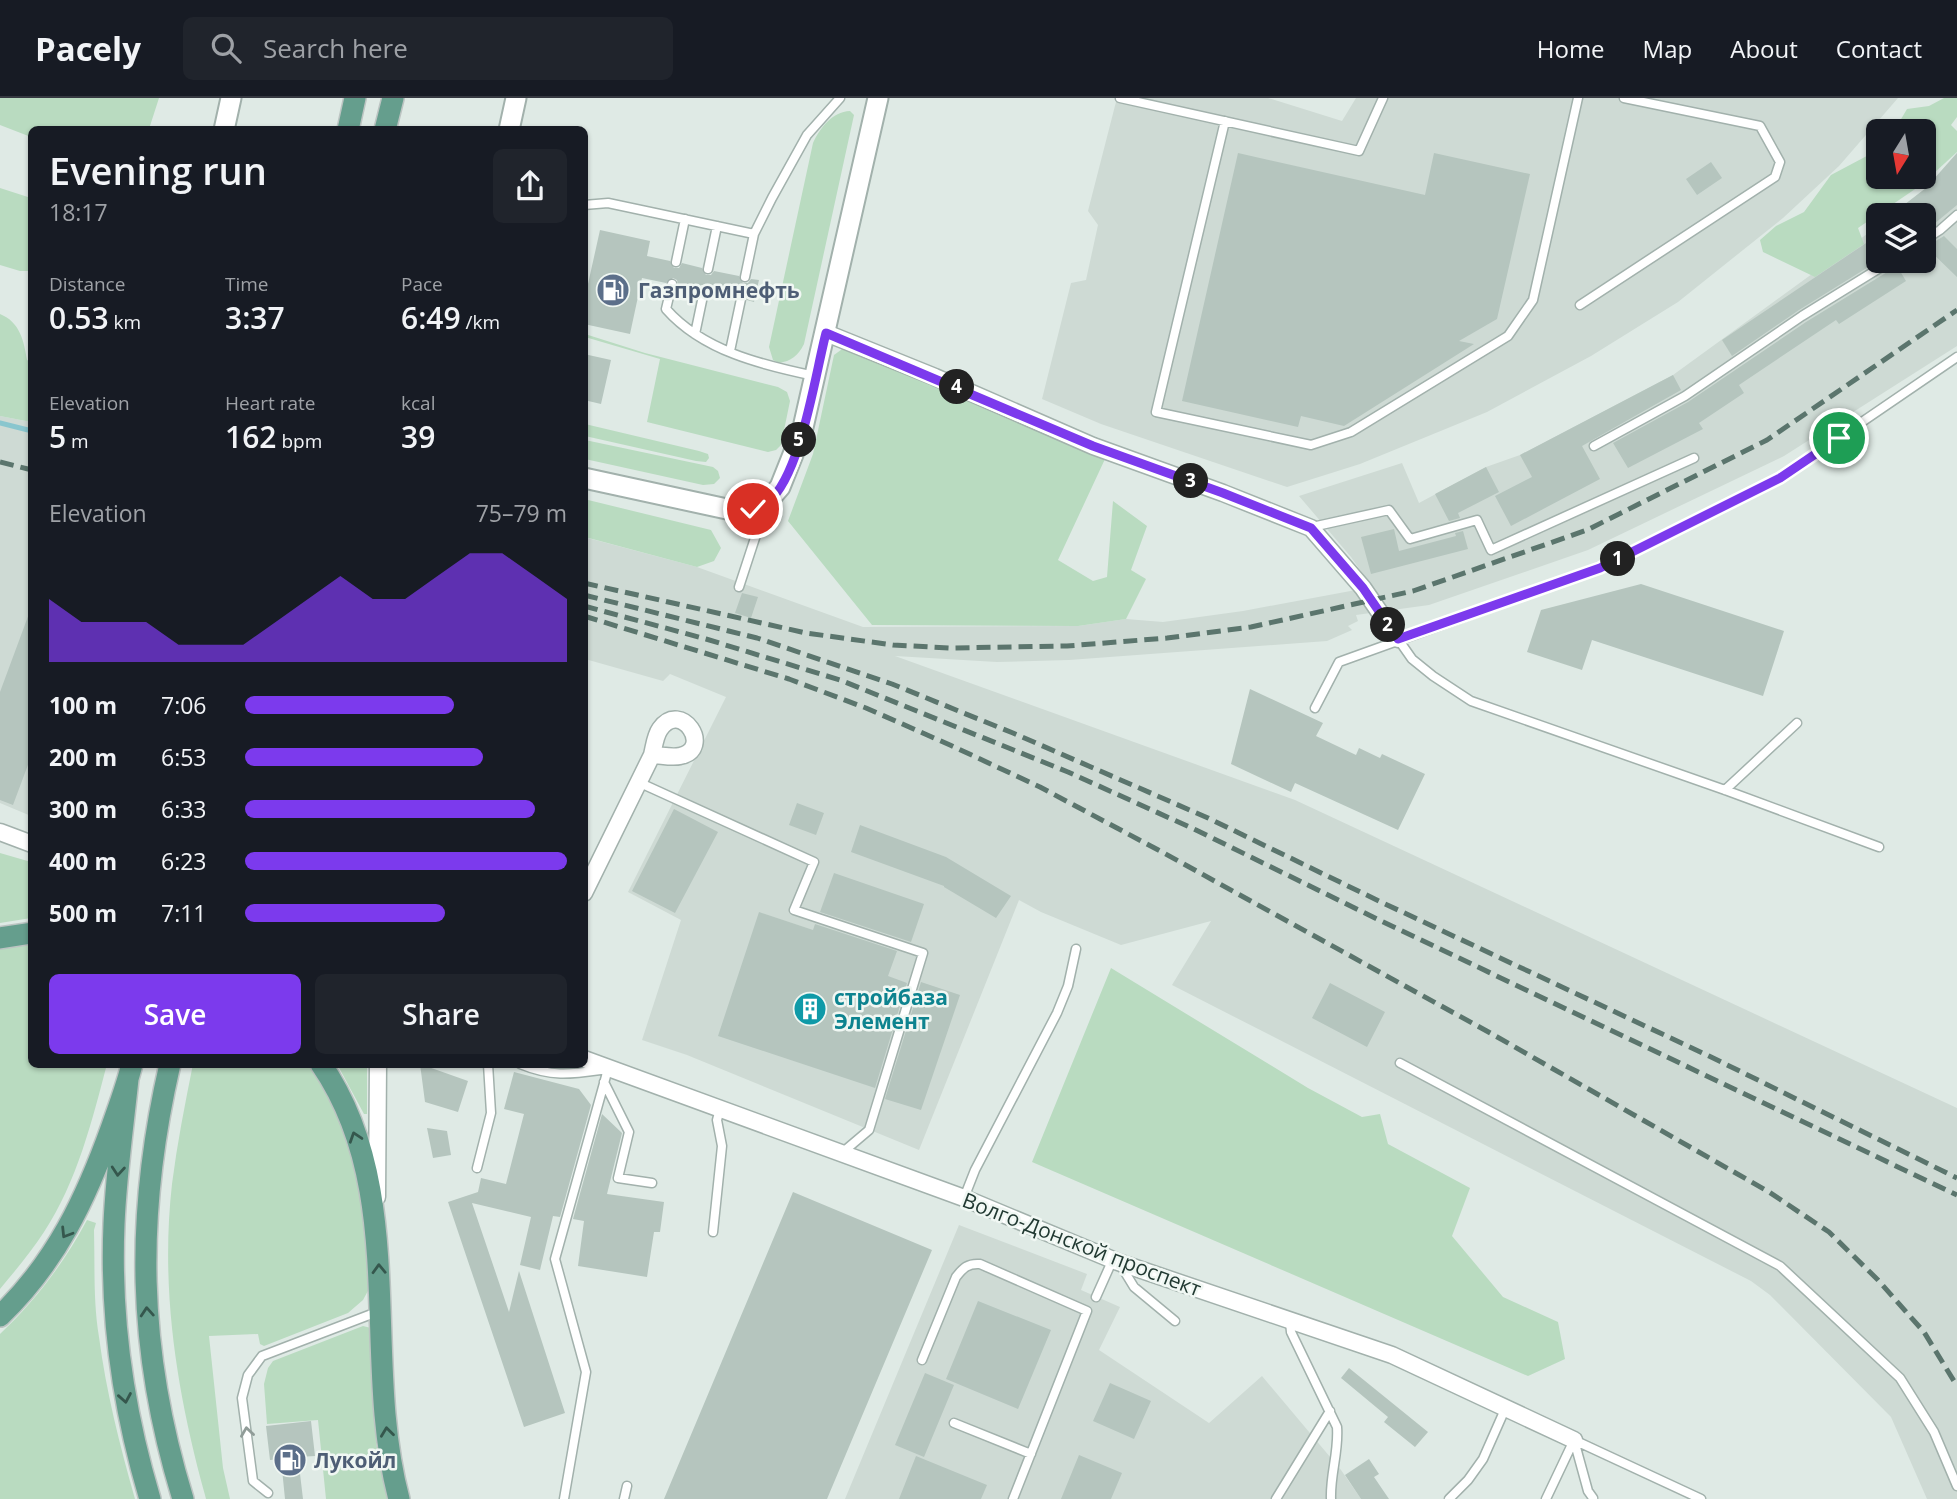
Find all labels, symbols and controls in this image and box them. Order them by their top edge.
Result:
search box [183,17,673,80]
text: Pacely [35,26,141,71]
icon: search [207,29,245,67]
text: Search here [263,30,408,66]
text: Home [1537,32,1605,65]
text: Map [1643,32,1692,65]
text: About [1730,32,1798,65]
text: Contact [1836,32,1922,65]
north arrow [1866,119,1936,189]
map controls [1866,119,1936,273]
text: Evening run [49,144,267,196]
button: share [493,149,567,223]
text: 18:17 [49,196,108,228]
button: layers [1866,203,1936,273]
text: Distance [49,271,125,297]
text: Time [225,271,269,297]
text: Pace [401,271,443,297]
fuel station icon: Газпромнефть [594,271,632,309]
place label: Газпромнефть [638,276,800,304]
text: 0.53 [49,297,109,338]
text: 3:37 [225,297,285,338]
text: 6:49 [401,297,461,338]
text: km [109,309,141,335]
text: /km [461,309,500,335]
pin: 4 [940,370,974,404]
text: 4 [951,373,962,399]
text: Elevation [49,390,130,416]
text: Heart rate [225,390,315,416]
text: kcal [401,390,435,416]
pin [1809,408,1869,468]
text: 5 [49,416,66,457]
text: 162 [225,416,276,457]
text: 39 [401,416,435,457]
icon: arrive [1820,419,1858,457]
pin: 5 [782,422,816,458]
text: 5 [793,426,804,452]
text: m [66,428,89,454]
text: bpm [276,428,322,454]
pin: 3 [1174,464,1208,498]
text: 3 [1185,467,1196,493]
pin [723,479,783,539]
icon: check [734,490,772,528]
text: Elevation [49,497,147,529]
text: 75–79 m [476,497,567,529]
pin: 1 [1600,542,1636,576]
text: 1 [1612,545,1623,571]
pin: 2 [1370,608,1406,642]
text: 2 [1382,611,1393,637]
text: 100 m [49,689,117,721]
text: 7:06 [161,689,207,721]
text: 200 m [49,741,117,773]
text: 6:53 [161,741,207,773]
text: 300 m [49,793,117,825]
text: 6:33 [161,793,207,825]
text: 400 m [49,845,117,877]
text: 6:23 [161,845,207,877]
text: 500 m [49,897,117,929]
text: 7:11 [161,897,207,929]
button: Save [49,974,301,1054]
button: Share [315,974,567,1054]
place label: стройбаза Элемент [834,983,948,1035]
building icon: стройбаза Элемент [791,990,829,1028]
one-way arrow [349,1132,363,1144]
one-way arrow [111,1166,126,1177]
street label: Волго-Донской проспект [959,1186,1205,1303]
one-way arrow [61,1225,74,1238]
one-way arrow [371,1263,386,1274]
one-way arrow [140,1307,155,1318]
one-way arrow [117,1392,132,1404]
one-way arrow [239,1426,254,1438]
one-way arrow [380,1426,395,1438]
fuel station icon: Лукойл [271,1441,309,1479]
place label: Лукойл [314,1446,396,1474]

